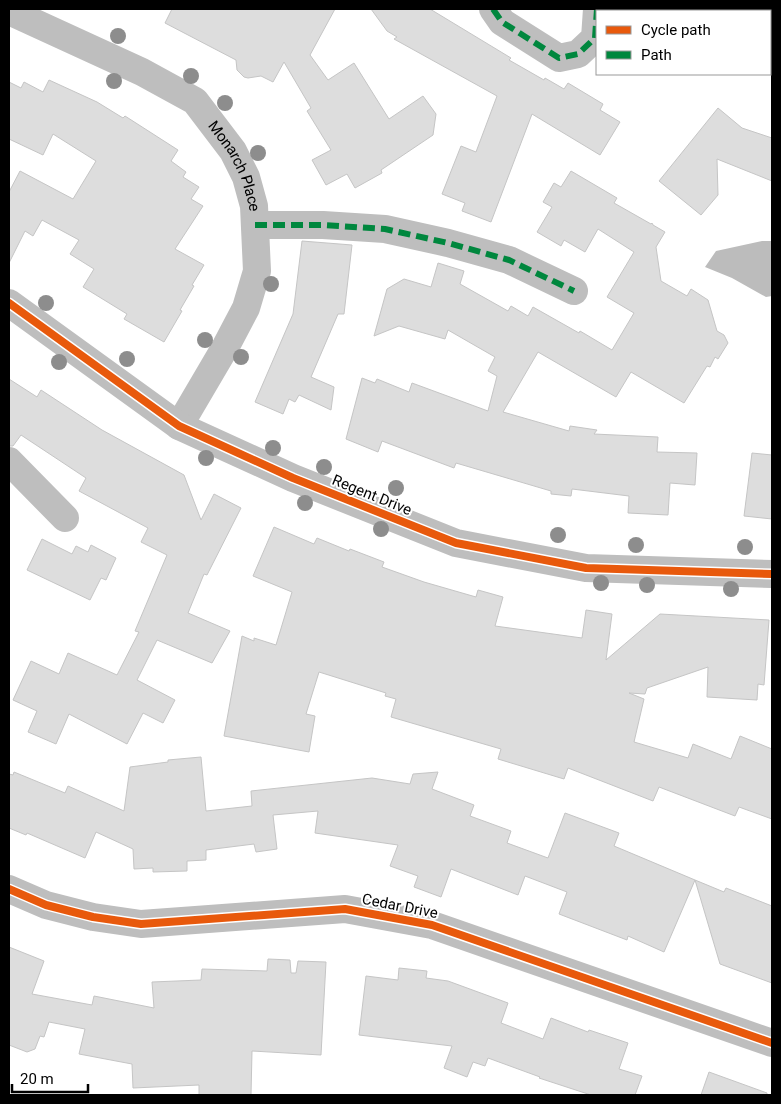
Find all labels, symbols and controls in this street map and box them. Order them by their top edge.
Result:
legend [596,10,771,75]
text: Cycle path [641,21,711,39]
text: Path [641,46,672,64]
street label: Monarch Place [204,117,263,212]
street label: Regent Drive [330,471,414,519]
street label: Cedar Drive [361,890,439,922]
scale bar [12,1062,89,1094]
text: 20 m [20,1070,54,1088]

